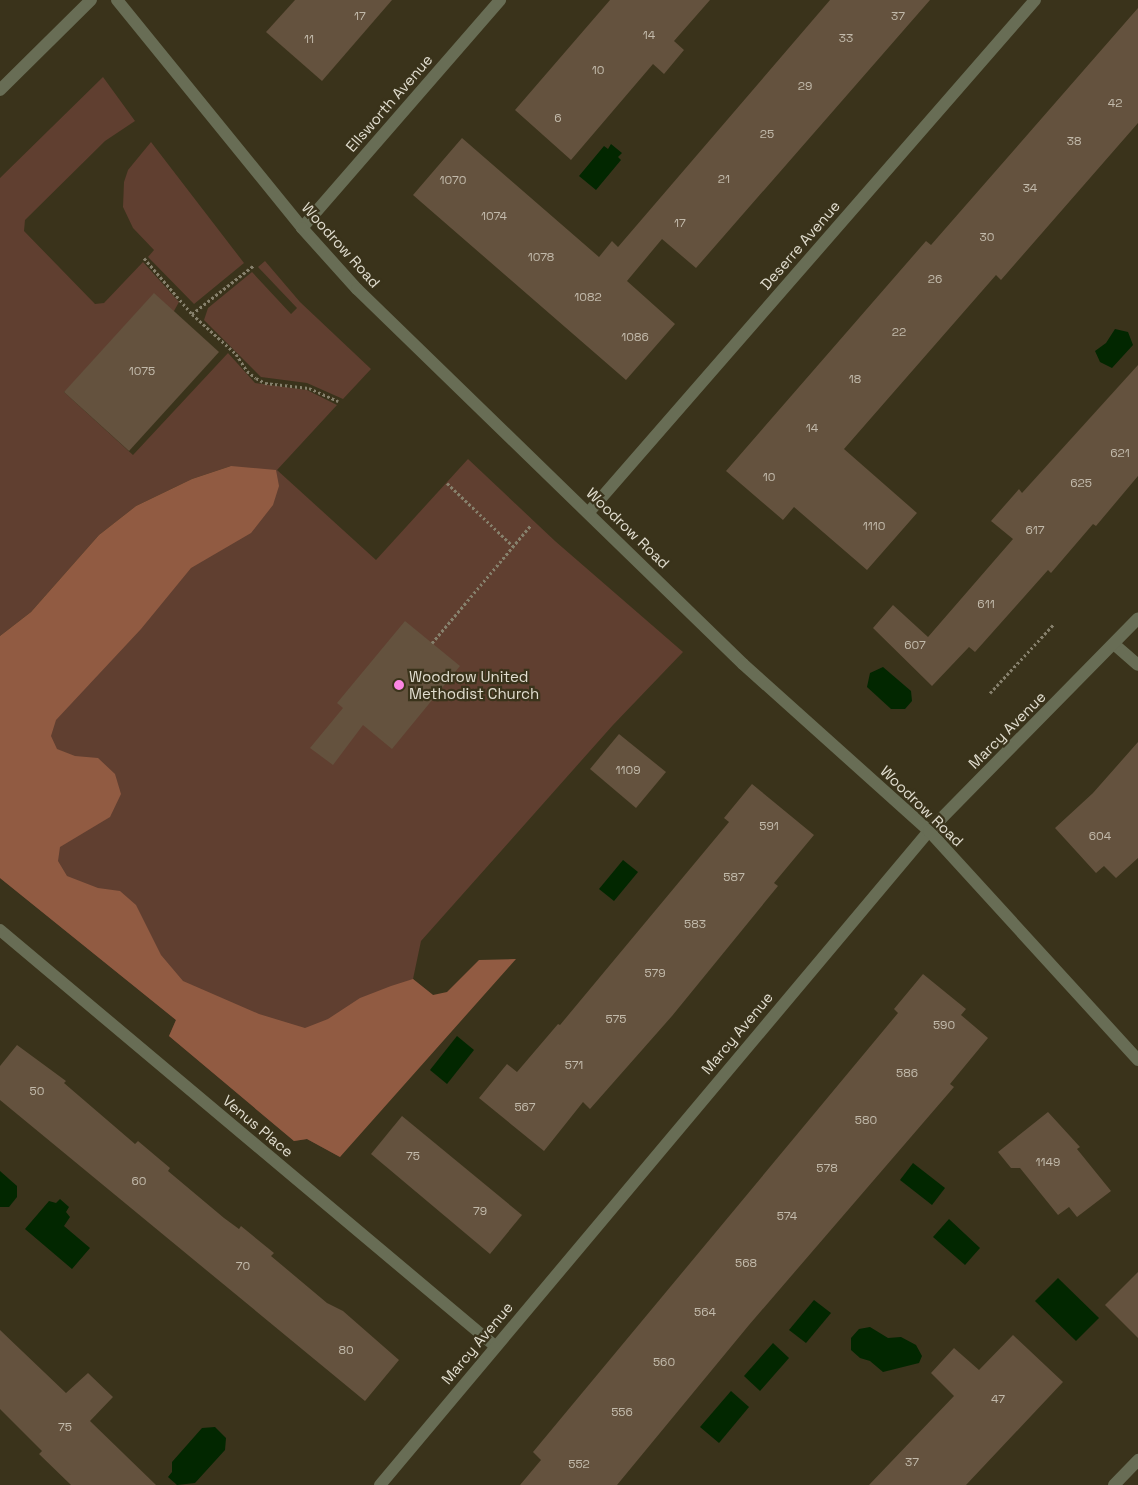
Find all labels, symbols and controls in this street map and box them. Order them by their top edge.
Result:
house number: 17 [354,10,366,24]
house number: 37 [891,10,905,24]
house number: 14 [643,29,655,43]
house number: 33 [839,32,853,46]
house number: 11 [304,33,314,47]
street label: Ellsworth Avenue [342,51,436,155]
house number: 10 [592,64,604,78]
house number: 29 [798,80,812,94]
house number: 42 [1108,97,1122,111]
house number: 6 [554,112,562,126]
house number: 25 [760,128,774,142]
house number: 38 [1067,135,1081,149]
house number: 21 [718,173,730,187]
house number: 1070 [440,174,466,188]
house number: 34 [1023,182,1037,196]
street label: Deserre Avenue [756,197,844,293]
street label: Woodrow Road [298,199,384,291]
house number: 1074 [481,210,507,224]
house number: 17 [674,217,686,231]
house number: 30 [980,231,994,245]
house number: 1078 [528,251,554,265]
house number: 26 [928,273,942,287]
house number: 1082 [574,291,602,305]
house number: 22 [892,326,906,340]
house number: 1086 [621,331,649,345]
house number: 1075 [129,365,155,379]
house number: 18 [849,373,861,387]
house number: 14 [806,422,818,436]
house number: 621 [1110,447,1130,461]
house number: 10 [763,471,775,485]
house number: 625 [1070,477,1092,491]
street label: Woodrow Road [583,484,673,572]
house number: 1110 [863,520,885,534]
house number: 617 [1025,524,1045,538]
house number: 611 [977,598,995,612]
house number: 607 [904,639,926,653]
place label: Woodrow United Methodist Church [409,667,539,702]
marker: Woodrow United Methodist Church [393,679,405,691]
street label: Marcy Avenue [965,688,1049,772]
street label: Woodrow Road [877,762,967,850]
house number: 1109 [615,764,641,778]
house number: 591 [759,820,779,834]
house number: 604 [1089,830,1111,844]
house number: 587 [723,871,745,885]
house number: 583 [684,918,706,932]
house number: 579 [644,967,666,981]
street label: Marcy Avenue [697,988,777,1078]
house number: 575 [606,1013,626,1027]
house number: 590 [933,1019,955,1033]
house number: 571 [565,1059,583,1073]
house number: 586 [896,1067,918,1081]
house number: 50 [30,1085,44,1099]
street label: Venus Place [219,1091,297,1161]
house number: 567 [514,1101,536,1115]
house number: 580 [855,1114,877,1128]
house number: 75 [406,1150,420,1164]
house number: 1149 [1036,1156,1060,1170]
house number: 578 [816,1162,838,1176]
house number: 60 [131,1175,147,1189]
house number: 79 [473,1205,487,1219]
house number: 574 [777,1210,797,1224]
house number: 568 [735,1257,757,1271]
house number: 70 [236,1260,250,1274]
street label: Marcy Avenue [437,1298,517,1388]
house number: 564 [694,1306,716,1320]
house number: 80 [338,1344,354,1358]
house number: 560 [653,1356,675,1370]
house number: 47 [991,1393,1005,1407]
house number: 556 [611,1406,633,1420]
house number: 75 [58,1421,72,1435]
house number: 37 [905,1456,919,1470]
house number: 552 [568,1458,590,1472]

